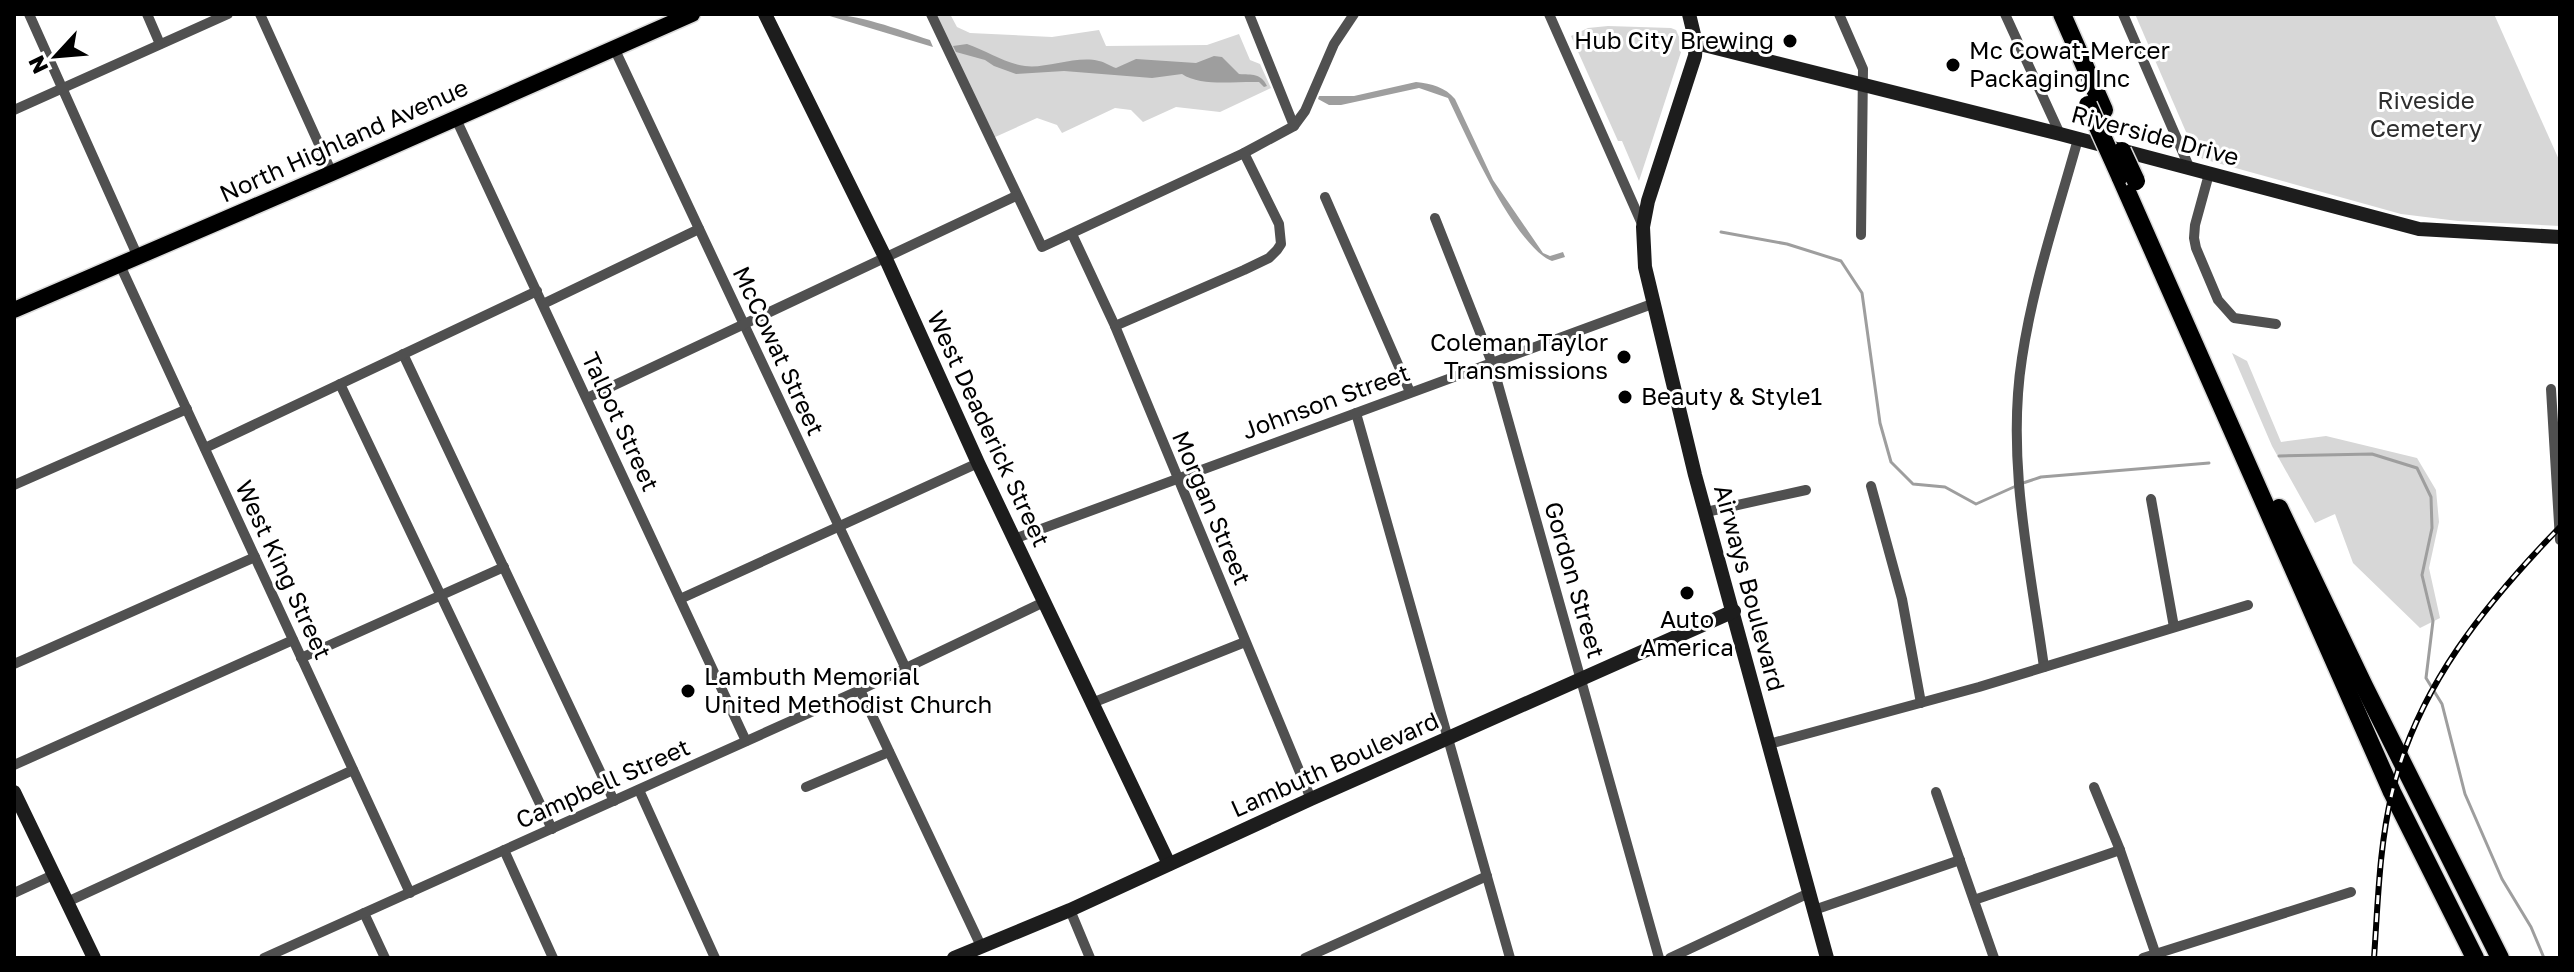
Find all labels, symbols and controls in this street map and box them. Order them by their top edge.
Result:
north arrow [16,16,96,96]
place label: Hub City Brewing [1574,25,1774,54]
marker: Hub City Brewing [1781,32,1799,50]
place label: Mc Cowat-Mercer Packaging Inc [1969,35,2170,92]
text: N [22,52,53,78]
marker: Mc Cowat-Mercer Packaging Inc [1944,56,1962,74]
street label: North Highland Avenue [215,72,472,207]
park label: Riveside Cemetery [2370,85,2482,142]
street label: Riverside Drive [2068,98,2242,171]
street label: McCowat Street [728,261,831,439]
street label: West Deaderick Street [922,306,1057,551]
place label: Coleman Taylor Transmissions [1430,327,1608,384]
street label: Talbot Street [577,347,666,495]
marker: Coleman Taylor Transmissions [1615,348,1633,366]
street label: Johnson Street [1238,357,1413,444]
place label: Beauty & Style1 [1641,381,1822,410]
marker: Beauty & Style1 [1616,388,1634,406]
street label: Morgan Street [1167,426,1258,589]
street label: West King Street [230,475,338,663]
street label: Airways Boulevard [1709,481,1792,694]
street label: Gordon Street [1539,498,1612,661]
marker: Auto America [1678,584,1696,602]
place label: Auto America [1640,604,1734,661]
place label: Lambuth Memorial United Methodist Church [704,661,992,718]
marker: Lambuth Memorial United Methodist Church [679,682,697,700]
street label: Lambuth Boulevard [1226,705,1443,823]
street label: Campbell Street [511,731,694,834]

